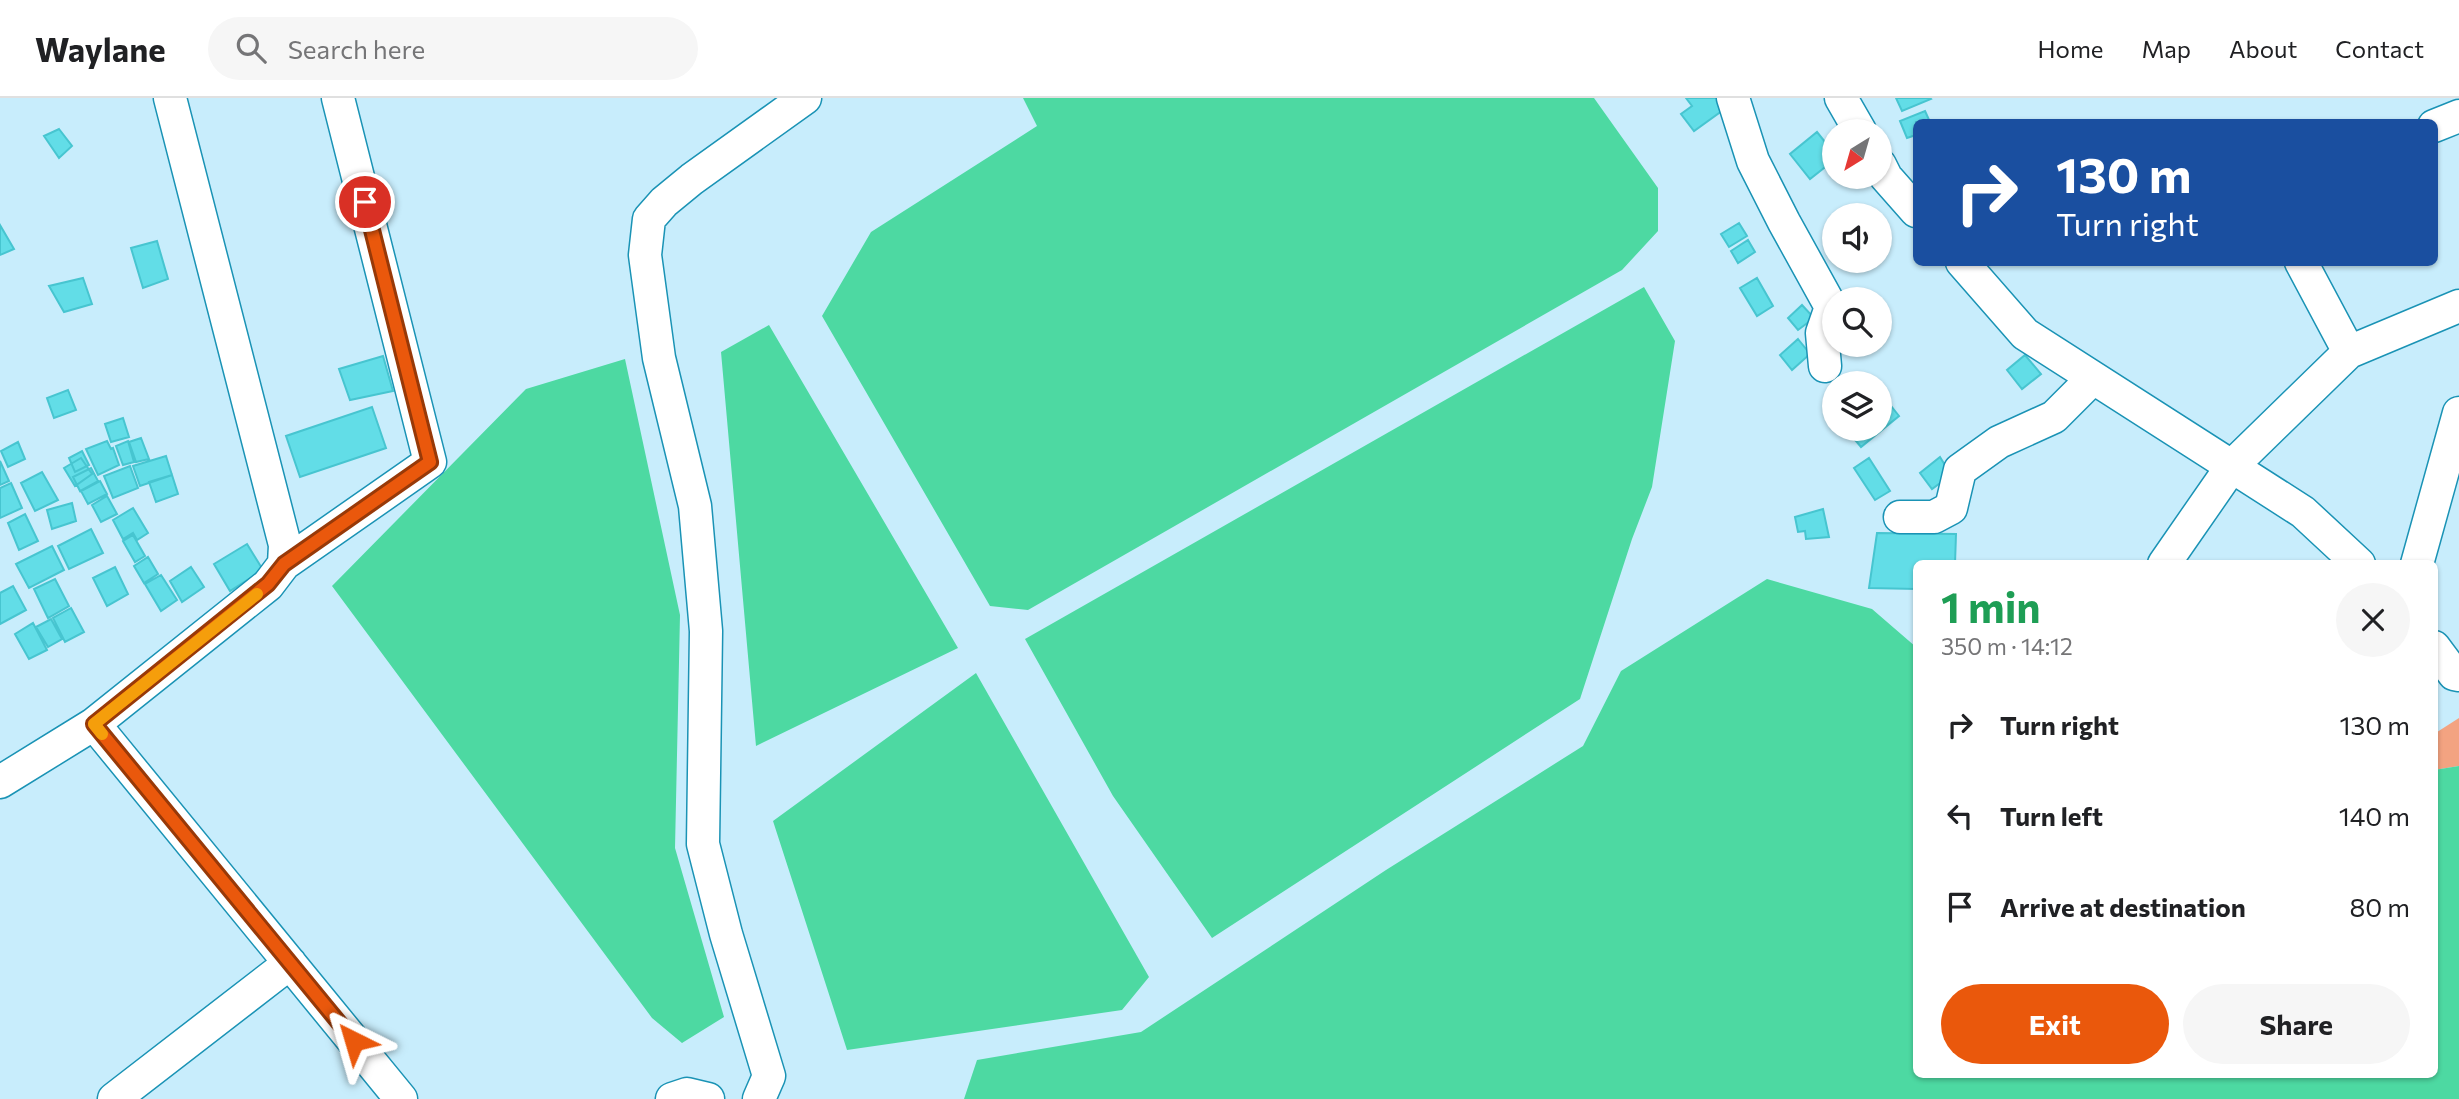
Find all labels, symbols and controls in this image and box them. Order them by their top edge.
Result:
search box [208,17,698,80]
text: Waylane [35,28,166,69]
icon: search [232,29,270,67]
text: Search here [288,33,425,64]
text: Home [2038,34,2104,63]
text: Map [2142,34,2191,63]
text: About [2229,34,2297,63]
text: Contact [2335,34,2424,63]
north arrow [1822,119,1892,189]
map controls [1822,119,1892,441]
text: 130 m [2056,143,2191,203]
icon: right [1941,147,2032,238]
pin [335,172,395,232]
icon: arrive [346,183,384,221]
button: sound [1822,203,1892,273]
text: Turn right [2056,203,2199,243]
button: search [1822,287,1892,357]
button: layers [1822,371,1892,441]
text: 1 min [1941,580,2041,632]
button: close [2336,583,2410,657]
text: 350 m · 14:12 [1941,632,2073,660]
icon: right [1941,706,1979,744]
text: Turn right [2000,709,2119,740]
text: 130 m [2339,709,2410,740]
icon: left [1941,797,1979,835]
text: Turn left [2000,800,2103,831]
text: 140 m [2339,800,2410,831]
icon: arrive [1941,888,1979,926]
text: Arrive at destination [2000,891,2246,922]
text: 80 m [2350,891,2410,922]
button: Exit [1941,984,2169,1064]
button: Share [2183,984,2410,1064]
position arrow [317,1004,391,1078]

